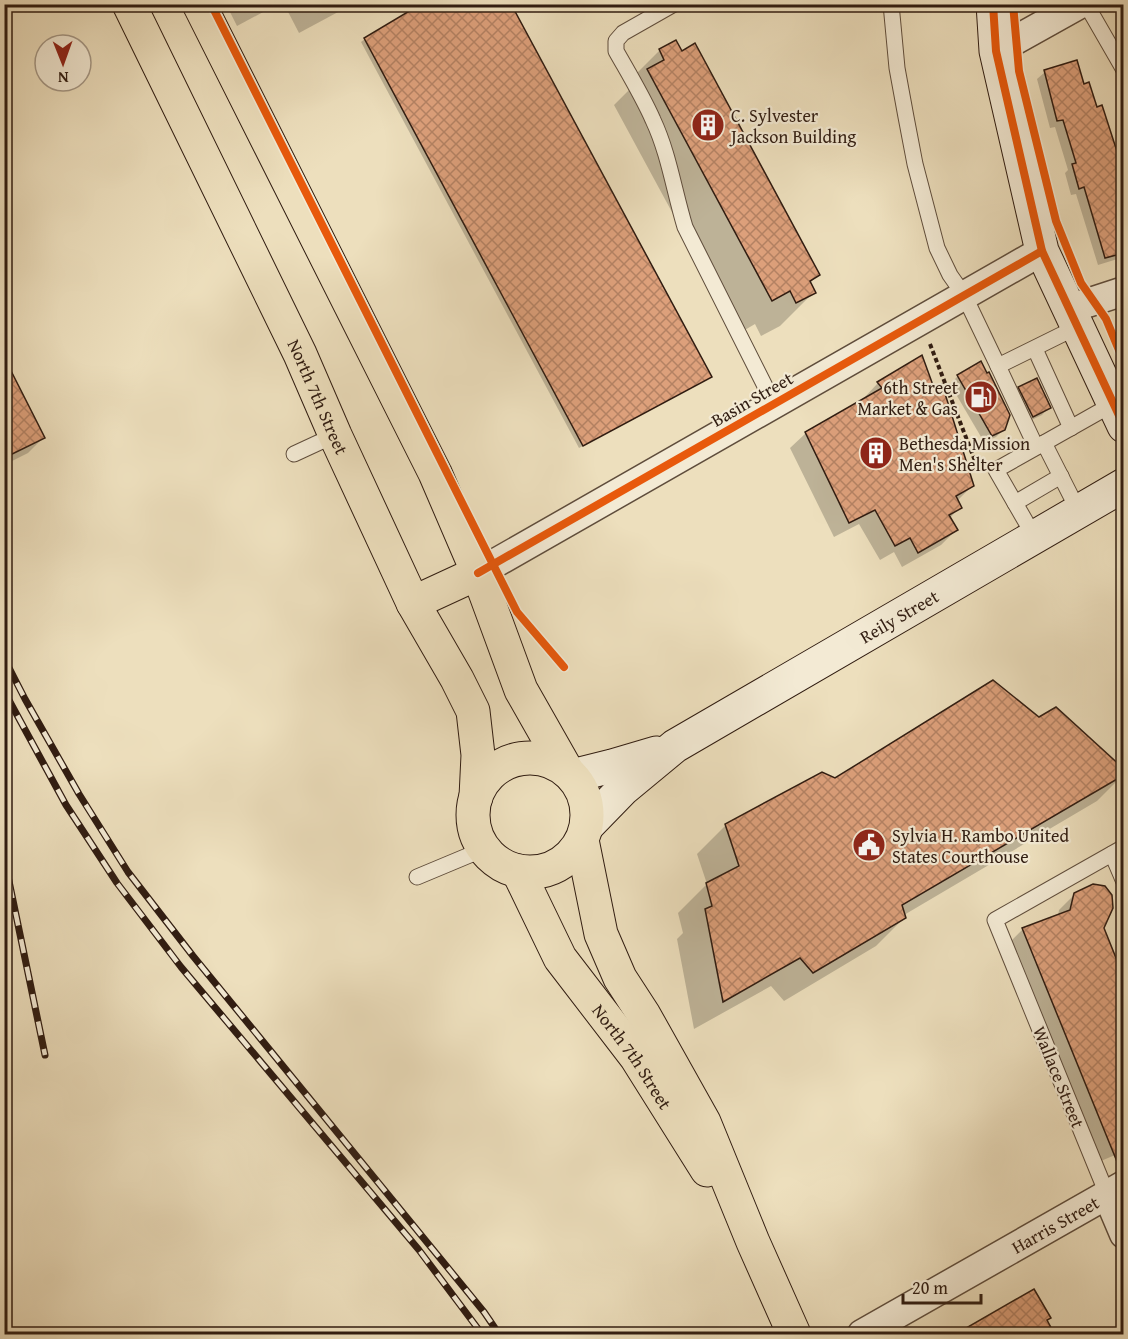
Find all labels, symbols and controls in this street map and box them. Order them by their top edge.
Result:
north arrow [33,33,93,93]
text: N [57,66,69,90]
place label: C. Sylvester Jackson Building [729,102,856,150]
building icon: C. Sylvester Jackson Building [690,107,726,143]
street label: North 7th Street [281,334,356,459]
street label: Basin Street [706,364,798,433]
place label: 6th Street Market & Gas [857,374,959,422]
fuel station icon: 6th Street Market & Gas [963,379,999,415]
place label: Bethesda Mission Men's Shelter [899,430,1030,478]
building icon: Bethesda Mission Men's Shelter [858,435,894,471]
street label: Reily Street [854,582,944,650]
place label: Sylvia H. Rambo United States Courthouse [892,822,1069,870]
public building icon: Sylvia H. Rambo United States Courthouse [851,827,887,863]
street label: North 7th Street [586,998,679,1115]
street label: Wallace Street [1026,1022,1092,1133]
street label: Harris Street [1006,1188,1104,1260]
scale bar [903,1267,981,1305]
text: 20 m [912,1274,948,1301]

